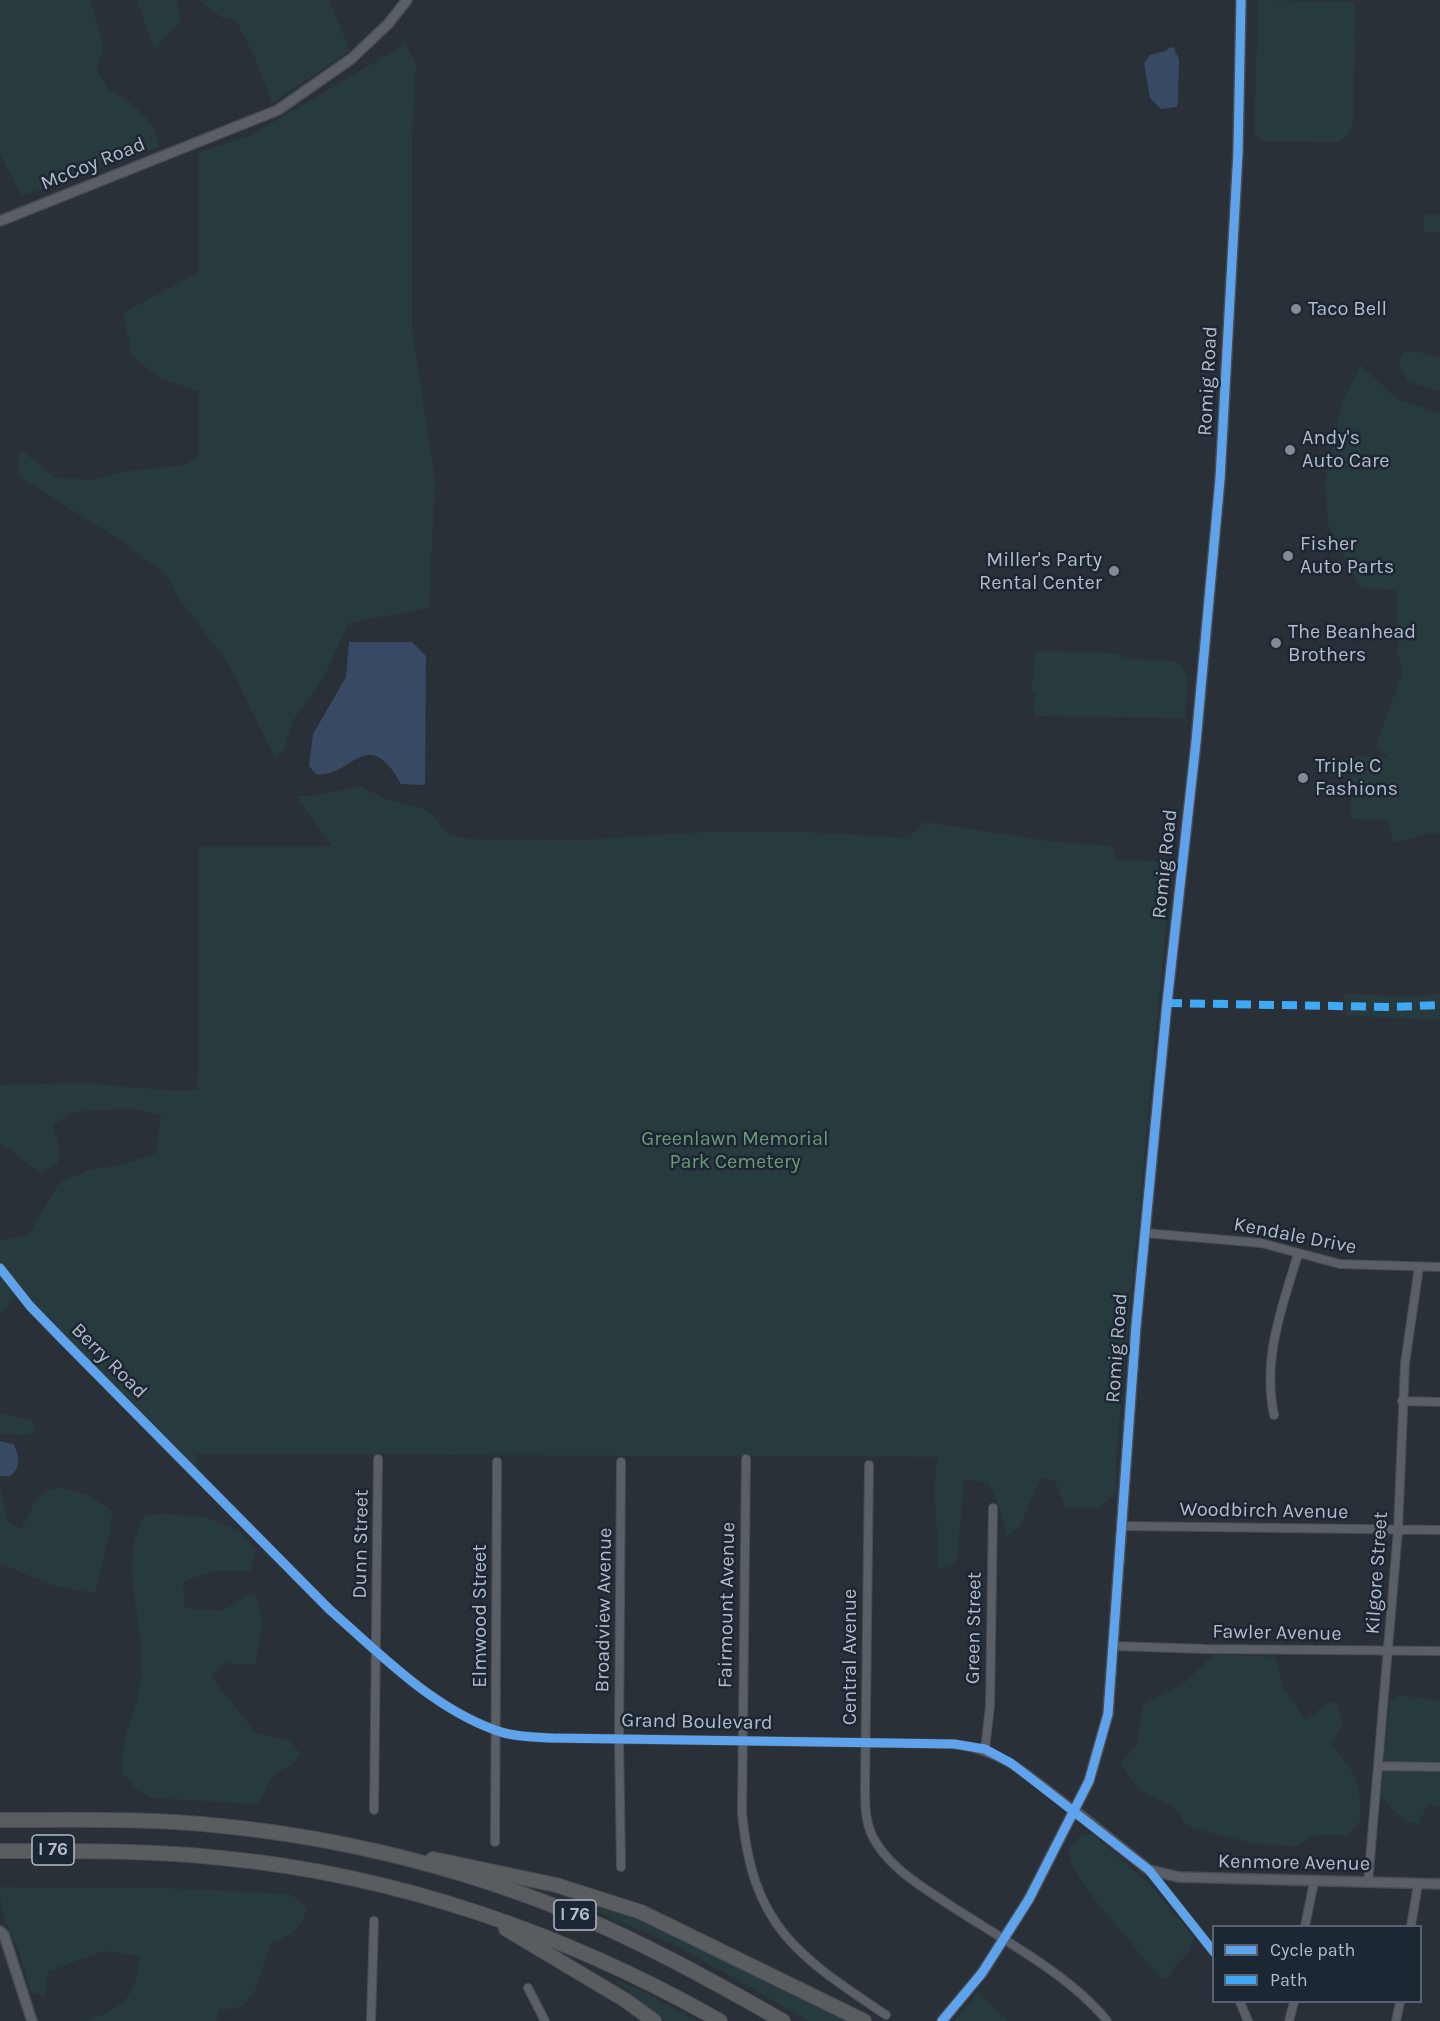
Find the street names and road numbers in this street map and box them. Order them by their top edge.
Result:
street label: McCoy Road [37,132,149,196]
street label: Romig Road [1193,325,1223,437]
street label: Romig Road [1147,808,1183,920]
street label: Kendale Drive [1232,1212,1358,1260]
street label: Romig Road [1101,1292,1133,1404]
street label: Berry Road [66,1318,152,1404]
street label: Dunn Street [348,1489,374,1599]
street label: Woodbirch Avenue [1179,1498,1349,1524]
street label: Kilgore Street [1361,1511,1393,1635]
street label: Fairmount Avenue [714,1522,740,1688]
street label: Broadview Avenue [591,1527,617,1693]
street label: Elmwood Street [468,1544,492,1688]
street label: Green Street [961,1572,987,1684]
street label: Central Avenue [838,1589,862,1725]
street label: Fawler Avenue [1212,1620,1342,1646]
street label: Grand Boulevard [621,1709,773,1735]
road number: I 76 [32,1835,74,1865]
street label: Kenmore Avenue [1218,1850,1370,1876]
road number: I 76 [554,1900,596,1930]

